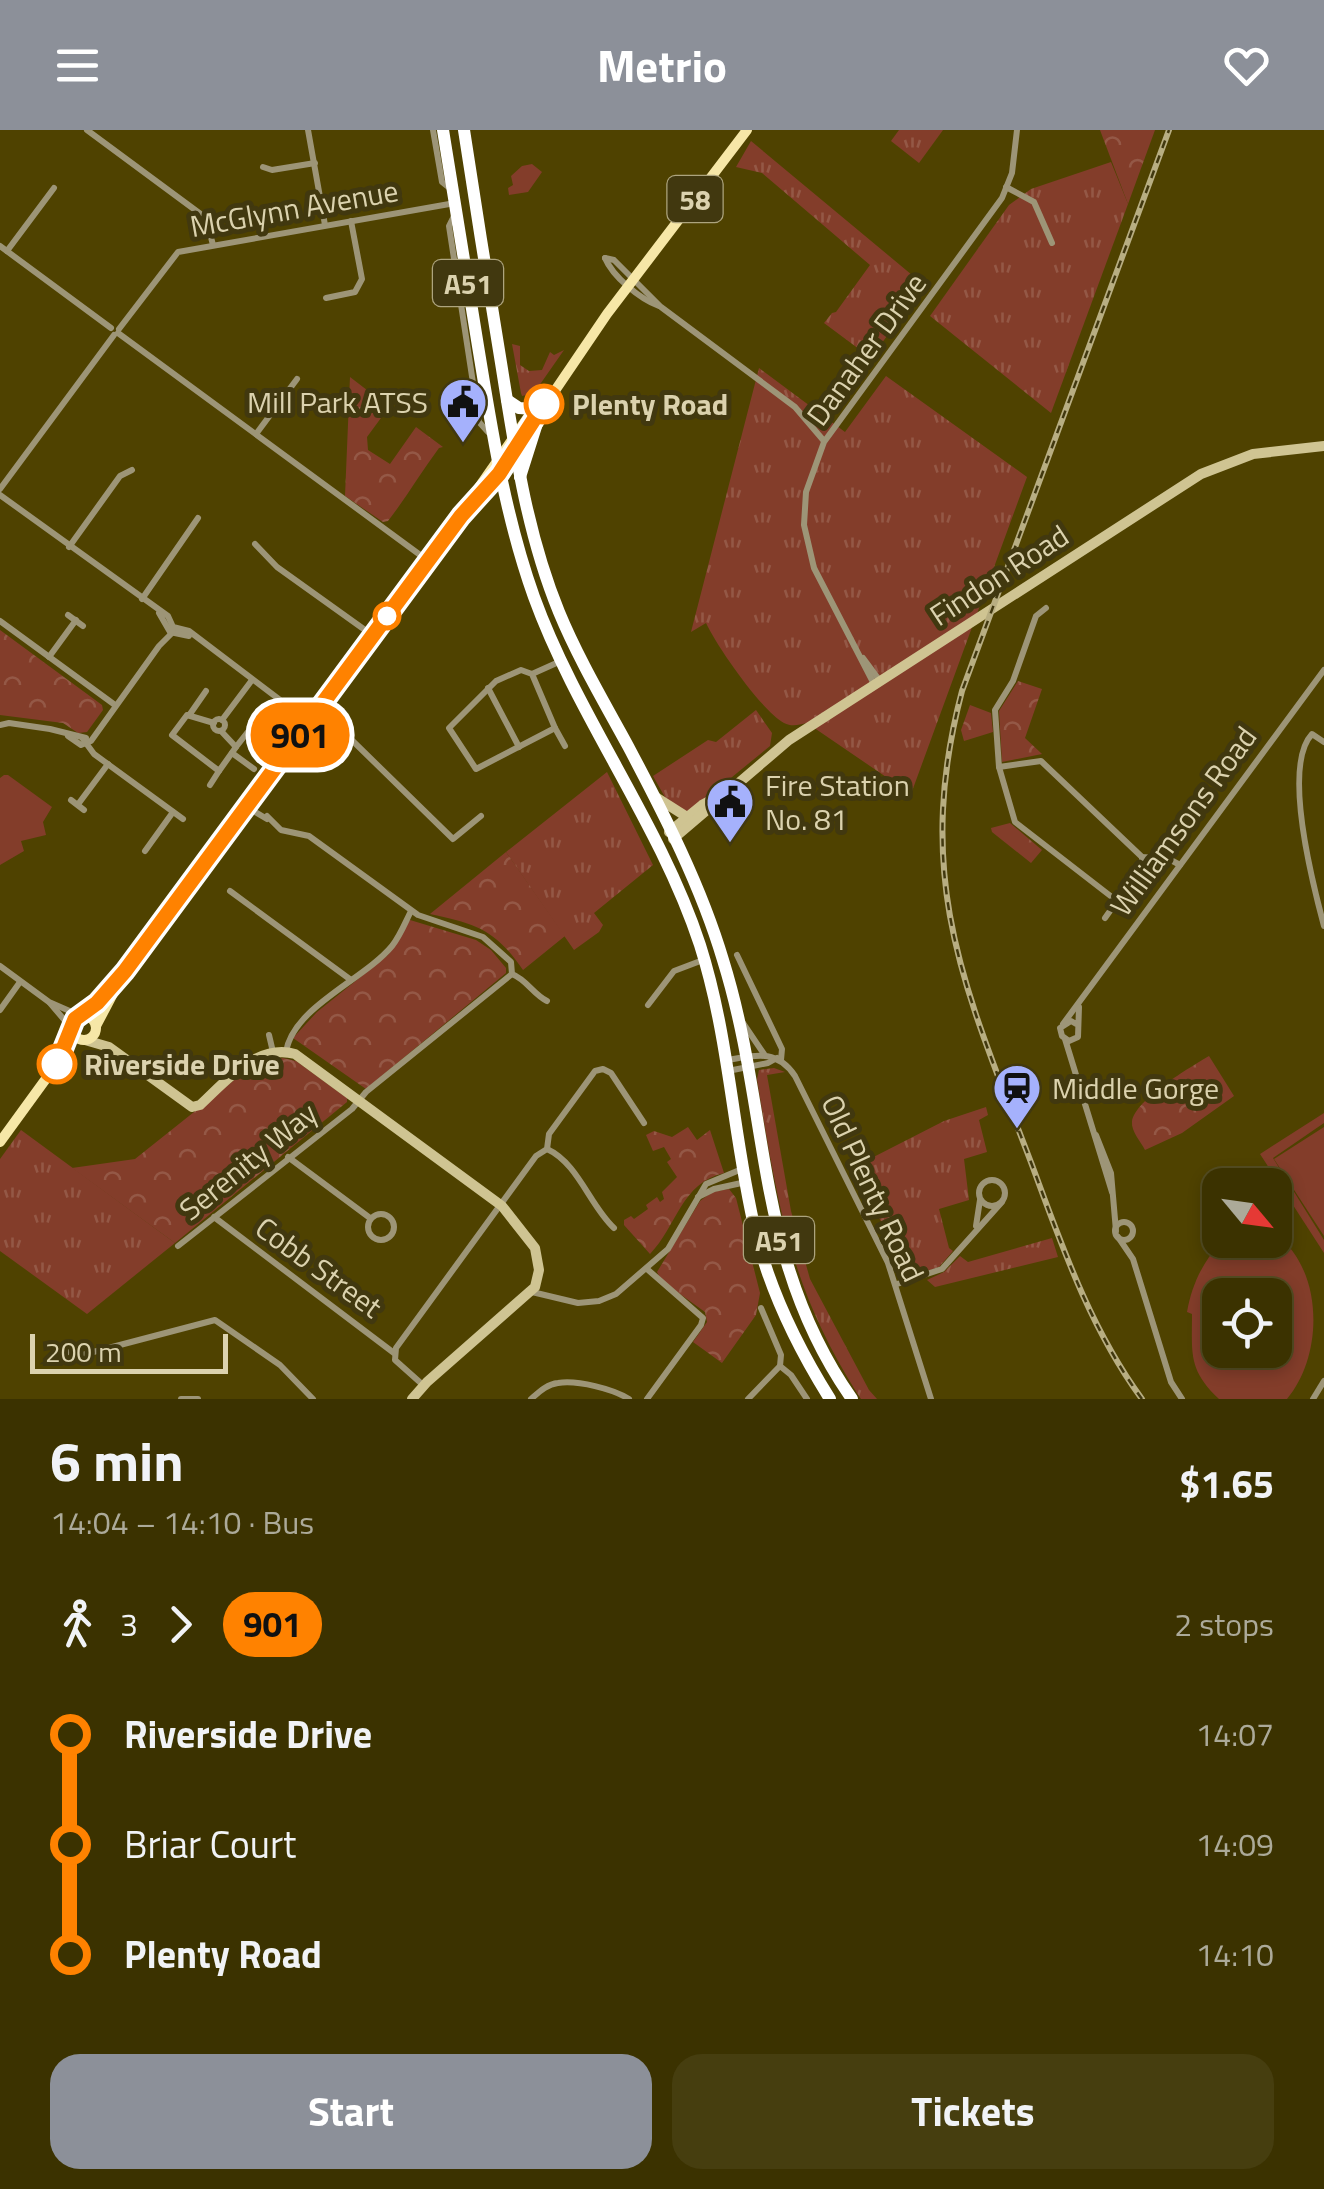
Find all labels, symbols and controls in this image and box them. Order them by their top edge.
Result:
text: Metrio [597,31,727,99]
icon: menu [50,38,105,93]
icon: heart [1219,38,1274,93]
street label: McGlynn Avenue [186,167,402,249]
road number: 58 [668,176,722,222]
road number: A51 [433,260,503,306]
street label: Danaher Drive [795,263,937,435]
public building icon: Mill Park ATSS [437,376,489,444]
place label: Mill Park ATSS [247,379,428,425]
place label: Plenty Road [572,381,728,427]
marker: Plenty Road [525,385,563,423]
street label: Findon Road [920,513,1078,637]
unlabelled marker [374,603,400,629]
line badge: 901 [242,702,358,768]
text: 901 [271,708,329,762]
street label: Williamsons Road [1098,716,1268,926]
place label: Fire Station No. 81 [765,762,910,842]
public building icon: Fire Station No. 81 [704,776,756,844]
place label: Riverside Drive [84,1041,280,1087]
marker: Riverside Drive [38,1045,76,1083]
station icon: Middle Gorge [991,1062,1043,1130]
place label: Middle Gorge [1052,1065,1219,1111]
street label: Old Plenty Road [810,1087,936,1289]
street label: Serenity Way [169,1091,327,1231]
north arrow [1202,1168,1292,1258]
map controls [1202,1168,1292,1368]
street label: Cobb Street [246,1205,393,1329]
road number: A51 [744,1217,814,1263]
button: locate [1202,1278,1292,1368]
scale bar [30,1329,228,1374]
text: 200 m [45,1330,122,1373]
text: 6 min [50,1419,184,1502]
text: $1.65 [1179,1455,1274,1513]
text: 14:04 – 14:10 · Bus [50,1498,314,1546]
icon: walk [50,1597,105,1652]
icon: forward [153,1597,208,1652]
text: 901 [243,1597,302,1651]
text: 3 [120,1600,138,1648]
text: 2 stops [1174,1600,1274,1648]
text: Riverside Drive [124,1705,372,1763]
text: 14:07 [1195,1710,1274,1758]
text: Briar Court [124,1815,296,1873]
text: 14:09 [1195,1820,1274,1868]
text: Plenty Road [124,1925,322,1983]
text: 14:10 [1195,1930,1274,1978]
button: Start [50,2054,652,2169]
button: Tickets [672,2054,1274,2169]

